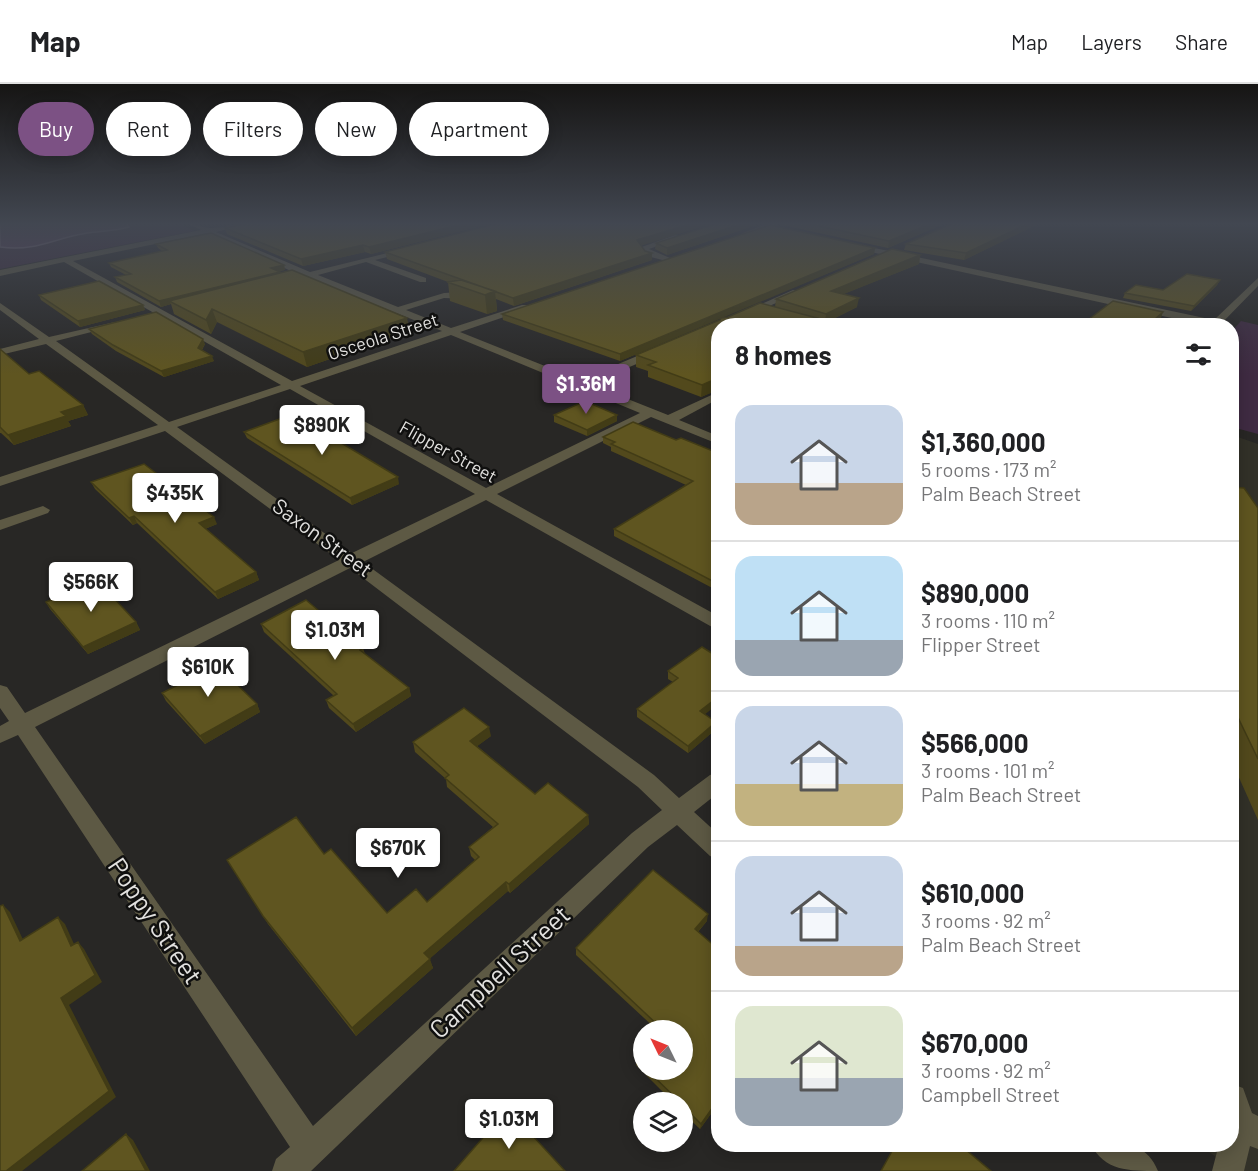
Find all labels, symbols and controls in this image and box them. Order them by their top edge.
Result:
text: Map [30,24,81,58]
text: Map [1011,29,1048,54]
text: Layers [1081,29,1142,54]
text: Share [1175,29,1228,54]
chip: Buy [18,102,94,156]
chip: Rent [106,102,191,156]
chip: Filters [203,102,303,156]
chip: New [315,102,397,156]
chip: Apartment [409,102,549,156]
street label: Osceola Street [325,308,441,364]
icon: filters [1182,338,1215,371]
text: 8 homes [735,339,832,370]
pin: $1.36M [537,364,635,415]
text: $1.36M [556,371,616,395]
pin: $890K [280,405,364,456]
text: $890K [294,412,350,436]
street label: Flipper Street [396,415,501,487]
text: $1,360,000 [921,426,1045,457]
icon: home [783,429,855,501]
text: 5 rooms · 173 m² [921,457,1056,481]
pin: $435K [133,473,217,524]
text: $435K [146,480,204,504]
text: Palm Beach Street [921,481,1081,505]
street label: Saxon Street [268,492,377,581]
pin: $566K [49,562,133,613]
text: $566K [63,569,119,593]
text: $890,000 [921,577,1029,608]
icon: home [783,580,855,652]
text: 3 rooms · 110 m² [921,608,1055,632]
pin: $1.03M [286,610,384,661]
text: $1.03M [305,617,365,641]
text: Flipper Street [921,632,1041,656]
pin: $610K [166,647,250,698]
text: $610K [181,654,235,678]
text: $566,000 [921,727,1028,758]
icon: home [783,730,855,802]
text: 3 rooms · 101 m² [921,758,1054,782]
text: Palm Beach Street [921,782,1081,806]
pin: $670K [356,828,440,879]
text: $670K [370,835,426,859]
street label: Poppy Street [103,851,210,989]
text: $610,000 [921,877,1024,908]
icon: home [783,880,855,952]
street label: Campbell Street [422,898,576,1044]
text: 3 rooms · 92 m² [921,908,1051,932]
text: Palm Beach Street [921,932,1081,956]
north arrow [633,1020,693,1080]
map controls [633,1020,693,1152]
text: $670,000 [921,1027,1028,1058]
icon: home [783,1030,855,1102]
text: 3 rooms · 92 m² [921,1058,1051,1082]
text: Campbell Street [921,1082,1060,1106]
button: layers [633,1092,693,1152]
pin: $1.03M [460,1099,558,1150]
text: $1.03M [479,1106,539,1130]

